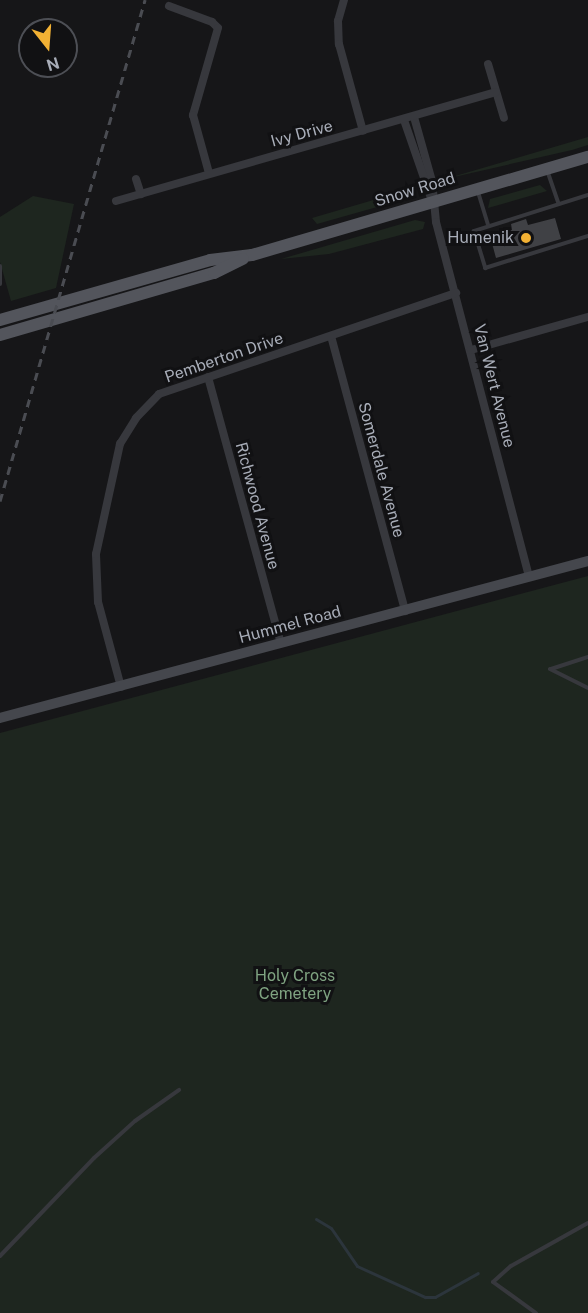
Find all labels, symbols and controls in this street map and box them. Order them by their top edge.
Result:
north arrow [18,18,78,78]
text: N [44,53,62,75]
street label: Ivy Drive [269,117,335,151]
street label: Snow Road [372,169,458,211]
place label: Humenik [447,228,514,248]
marker: Humenik [519,231,533,245]
street label: Van Wert Avenue [469,322,519,450]
street label: Pemberton Drive [162,329,286,387]
street label: Somerdale Avenue [354,400,408,540]
street label: Richwood Avenue [231,440,283,572]
street label: Hummel Road [237,602,343,648]
park label: Holy Cross Cemetery [255,966,335,1004]

